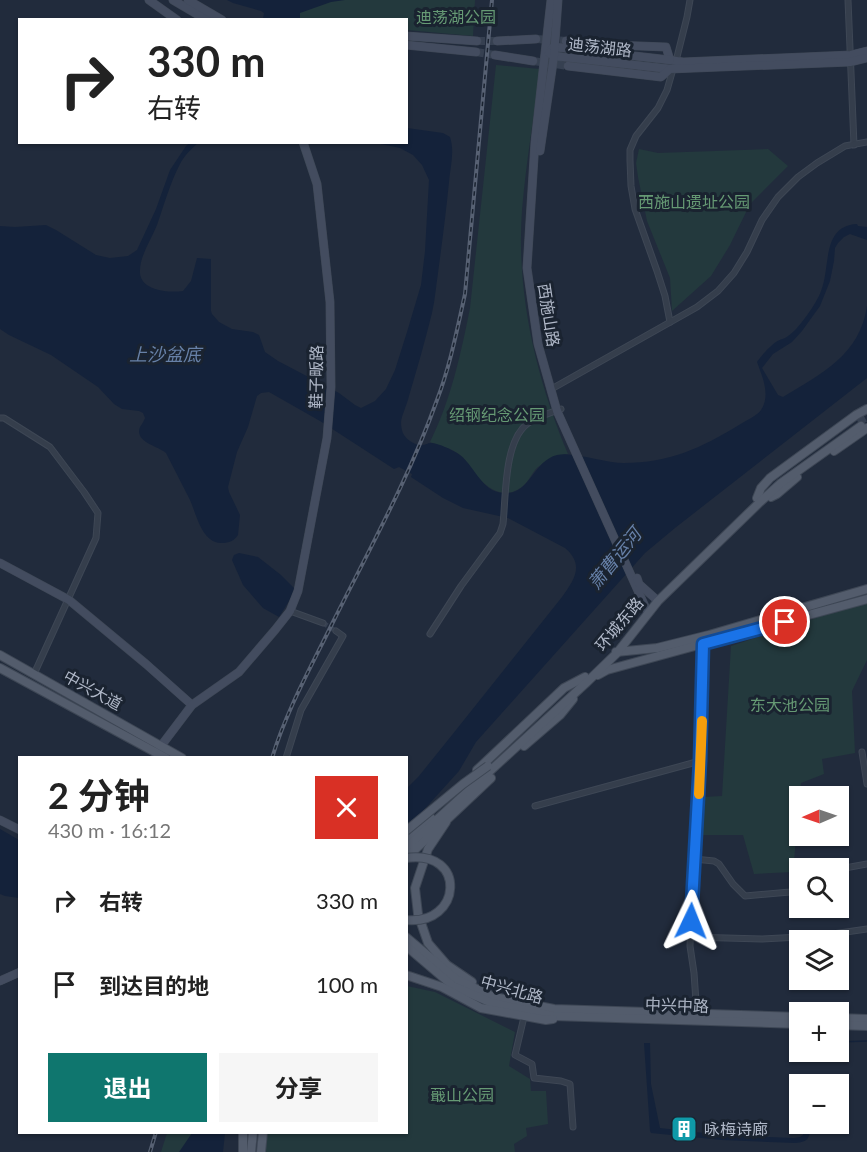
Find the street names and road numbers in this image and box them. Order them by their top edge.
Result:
street label: 迪荡湖路 [567,34,633,59]
street label: 西施山路 [535,282,564,348]
street label: 鞋子畈路 [305,345,326,409]
street label: 环城东路 [591,593,646,654]
street label: 中兴大道 [61,666,126,713]
street label: 中兴北路 [479,971,546,1006]
street label: 中兴中路 [645,994,709,1015]

